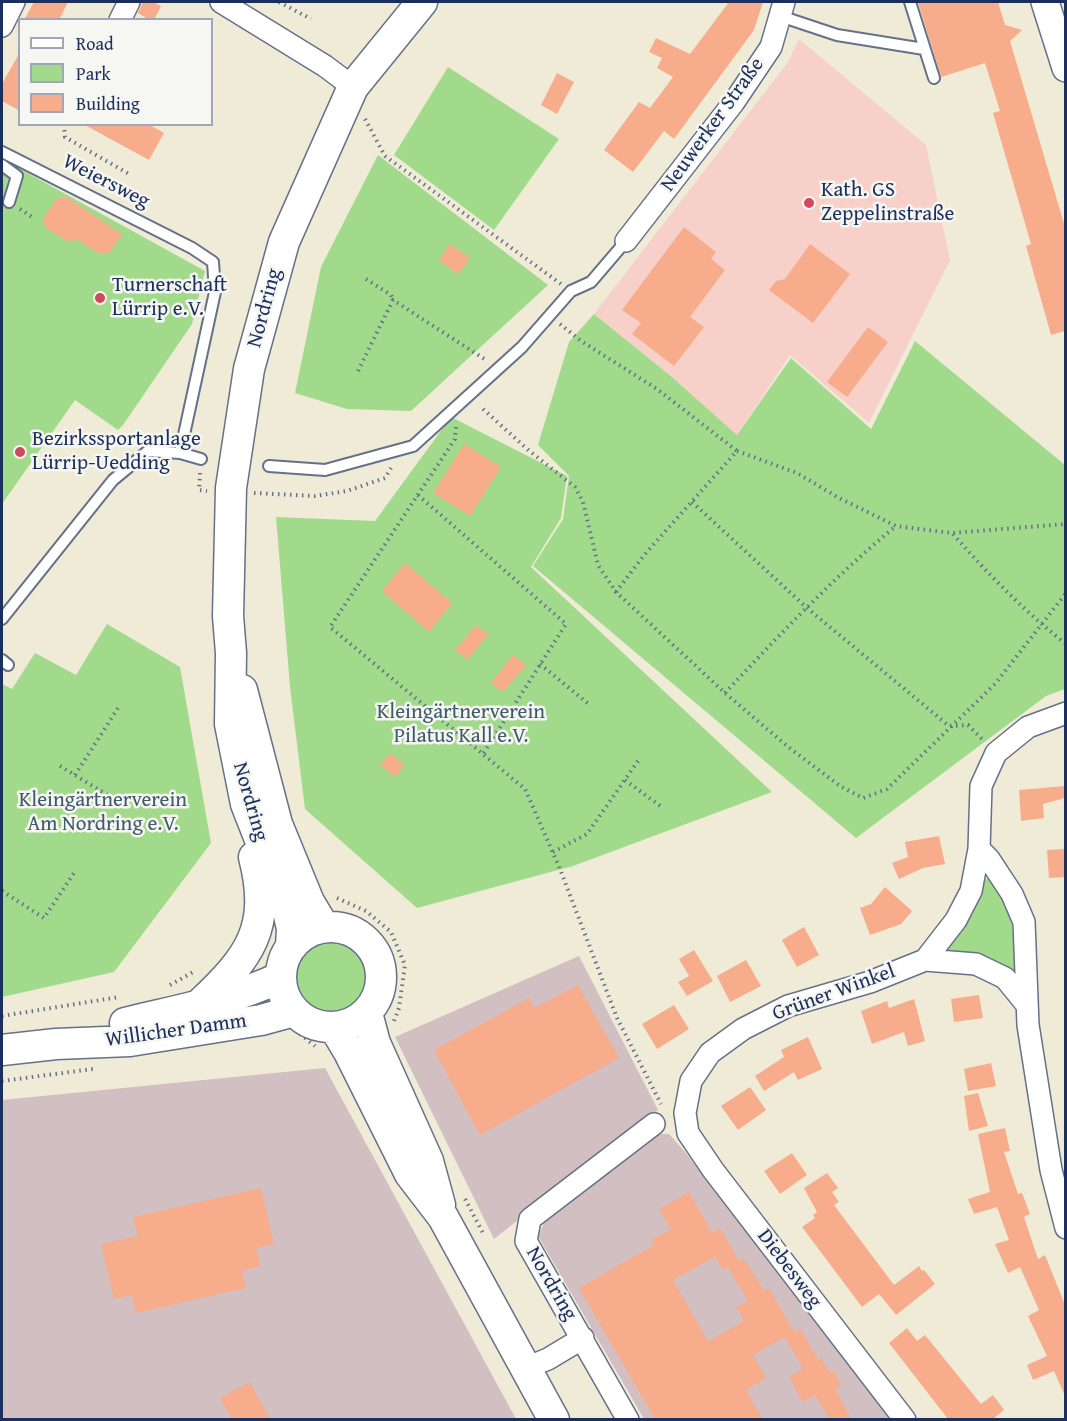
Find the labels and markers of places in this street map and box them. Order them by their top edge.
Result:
place label: Kath. GS Zeppelinstraße [821,178,954,228]
marker: Kath. GS Zeppelinstraße [802,196,816,210]
place label: Turnerschaft Lürrip e.V. [112,273,227,323]
marker: Turnerschaft Lürrip e.V. [93,291,107,305]
place label: Bezirkssportanlage Lürrip-Uedding [32,427,201,477]
marker: Bezirkssportanlage Lürrip-Uedding [13,445,27,459]

